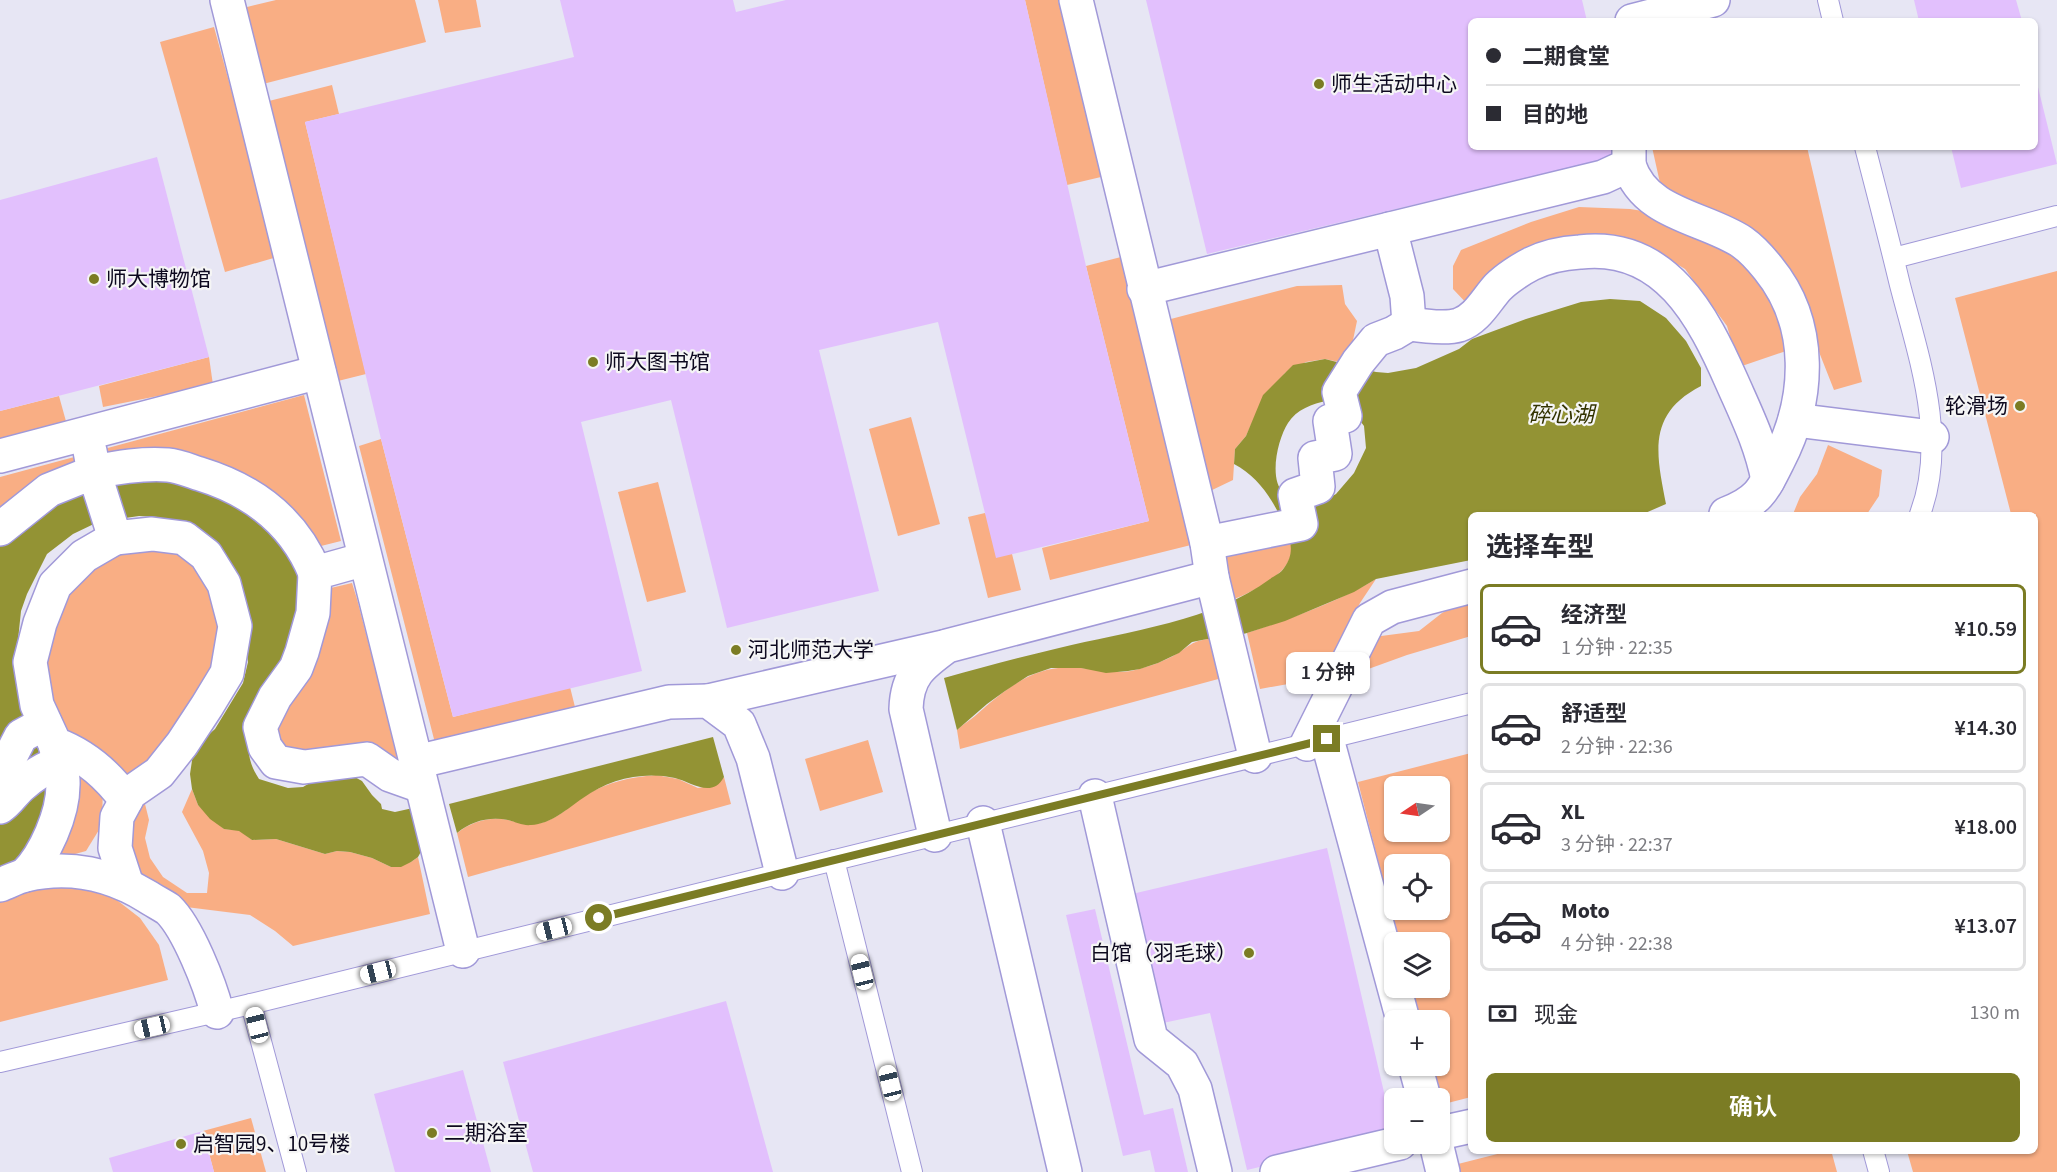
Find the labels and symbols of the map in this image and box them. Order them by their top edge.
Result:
place label: 师生活动中心 [1331,69,1457,99]
marker: 师生活动中心 [1312,77,1326,91]
place label: 师大博物馆 [106,264,211,294]
marker: 师大博物馆 [87,272,101,286]
place label: 师大图书馆 [605,347,710,377]
marker: 师大图书馆 [586,355,600,369]
place label: 轮滑场 [1945,391,2008,421]
water label: 碎心湖 [1528,399,1597,431]
marker: 轮滑场 [2013,399,2027,413]
place label: 河北师范大学 [748,635,874,665]
marker: 河北师范大学 [729,643,743,657]
callout: 1 分钟 [1285,652,1369,694]
route end [1313,725,1340,752]
north arrow [1384,776,1450,842]
route start [585,904,612,931]
car [534,916,574,942]
place label: 白馆（羽毛球） [1090,938,1237,968]
marker: 白馆（羽毛球） [1242,946,1256,960]
car [849,952,875,992]
car [358,959,398,985]
car [244,1005,270,1045]
car [132,1014,172,1040]
car [877,1063,903,1103]
place label: 二期浴室 [444,1118,528,1148]
marker: 二期浴室 [425,1126,439,1140]
place label: 启智园9、10号楼 [193,1129,350,1159]
marker: 启智园9、10号楼 [174,1137,188,1151]

